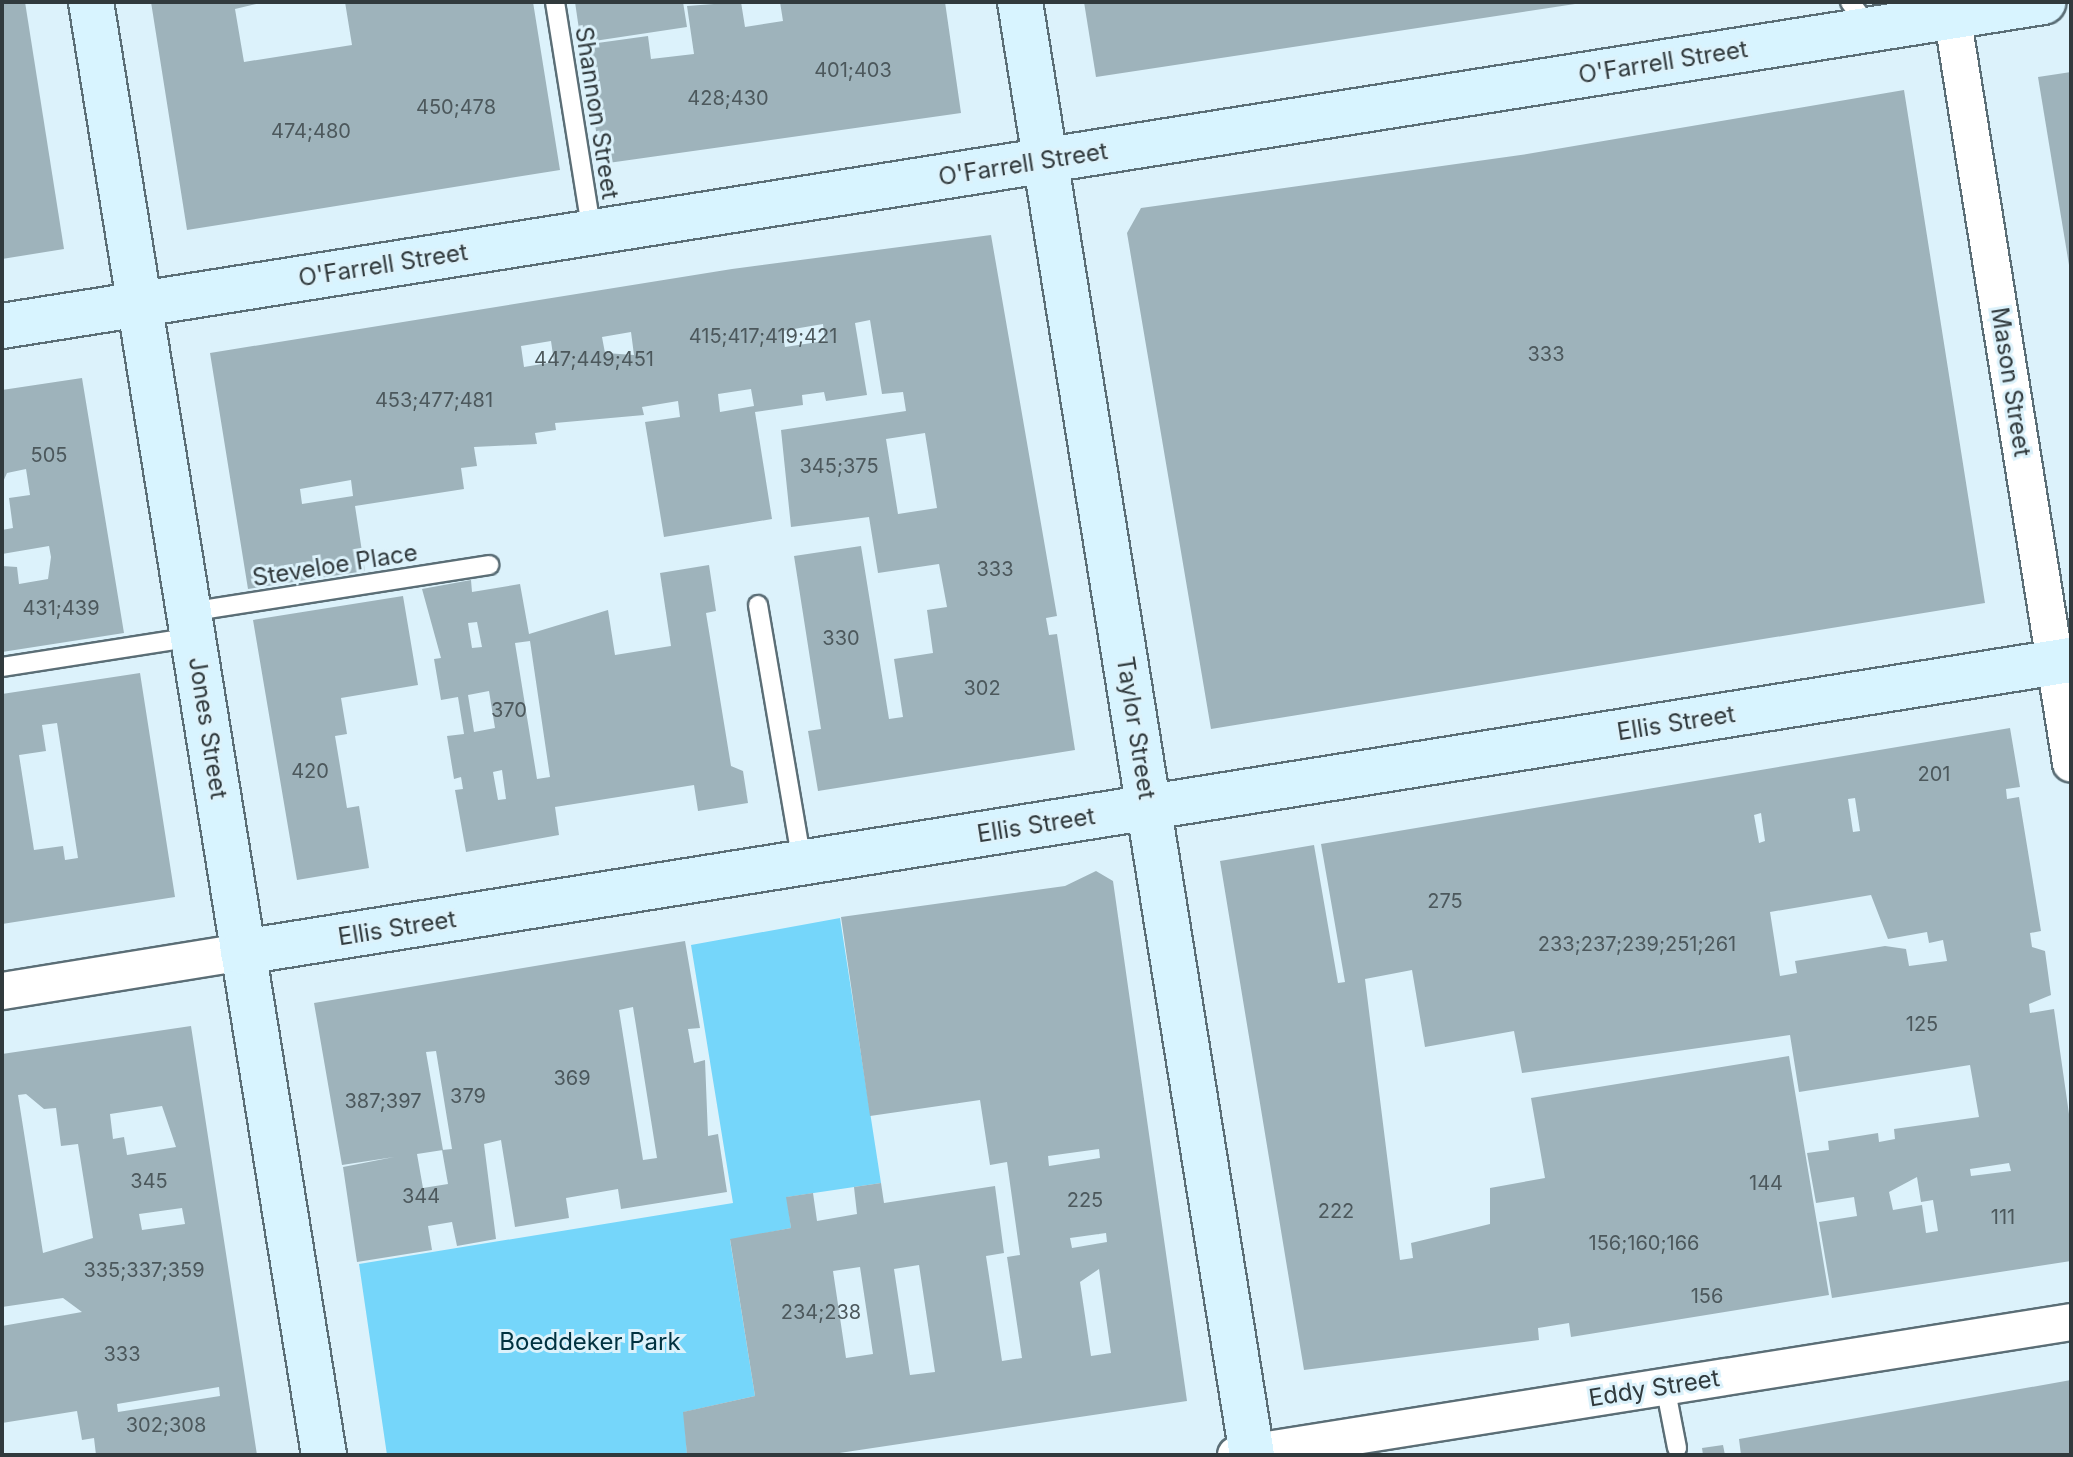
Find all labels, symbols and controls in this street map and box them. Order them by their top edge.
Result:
street label: Shannon Street [569,25,625,201]
street label: O'Farrell Street [1576,34,1750,90]
house number: 401;403 [814,58,892,82]
house number: 428;430 [687,86,769,110]
house number: 450;478 [416,95,496,119]
house number: 474;480 [271,119,351,143]
street label: O'Farrell Street [936,136,1110,192]
street label: O'Farrell Street [296,237,470,293]
street label: Mason Street [1985,305,2037,459]
house number: 415;417;419;421 [689,324,837,348]
house number: 333 [1527,342,1565,366]
house number: 447;449;451 [534,347,654,371]
house number: 453;477;481 [375,388,493,412]
house number: 505 [31,443,67,467]
house number: 345;375 [799,454,879,478]
street label: Steveloe Place [250,538,420,592]
house number: 333 [976,557,1014,581]
house number: 431;439 [22,596,100,620]
house number: 330 [822,626,860,650]
street label: Jones Street [183,655,233,801]
street label: Taylor Street [1111,655,1161,801]
house number: 302 [963,676,1001,700]
house number: 370 [491,698,527,722]
street label: Ellis Street [1615,699,1737,747]
house number: 420 [291,759,329,783]
house number: 201 [1918,762,1950,786]
street label: Ellis Street [975,801,1097,849]
house number: 275 [1427,889,1463,913]
street label: Ellis Street [336,904,458,952]
house number: 233;237;239;251;261 [1538,932,1736,956]
house number: 125 [1906,1012,1938,1036]
house number: 369 [553,1066,591,1090]
house number: 379 [450,1084,486,1108]
house number: 387;397 [344,1089,422,1113]
house number: 345 [130,1169,168,1193]
house number: 144 [1749,1171,1783,1195]
house number: 344 [402,1184,440,1208]
house number: 225 [1067,1188,1103,1212]
house number: 222 [1318,1199,1354,1223]
house number: 111 [1991,1205,2015,1229]
house number: 156;160;166 [1589,1231,1699,1255]
house number: 335;337;359 [83,1258,205,1282]
house number: 156 [1691,1284,1723,1308]
house number: 234;238 [781,1300,861,1324]
park label: Boeddeker Park [499,1328,681,1356]
house number: 333 [103,1342,141,1366]
street label: Eddy Street [1587,1363,1721,1413]
house number: 302;308 [126,1413,206,1437]

